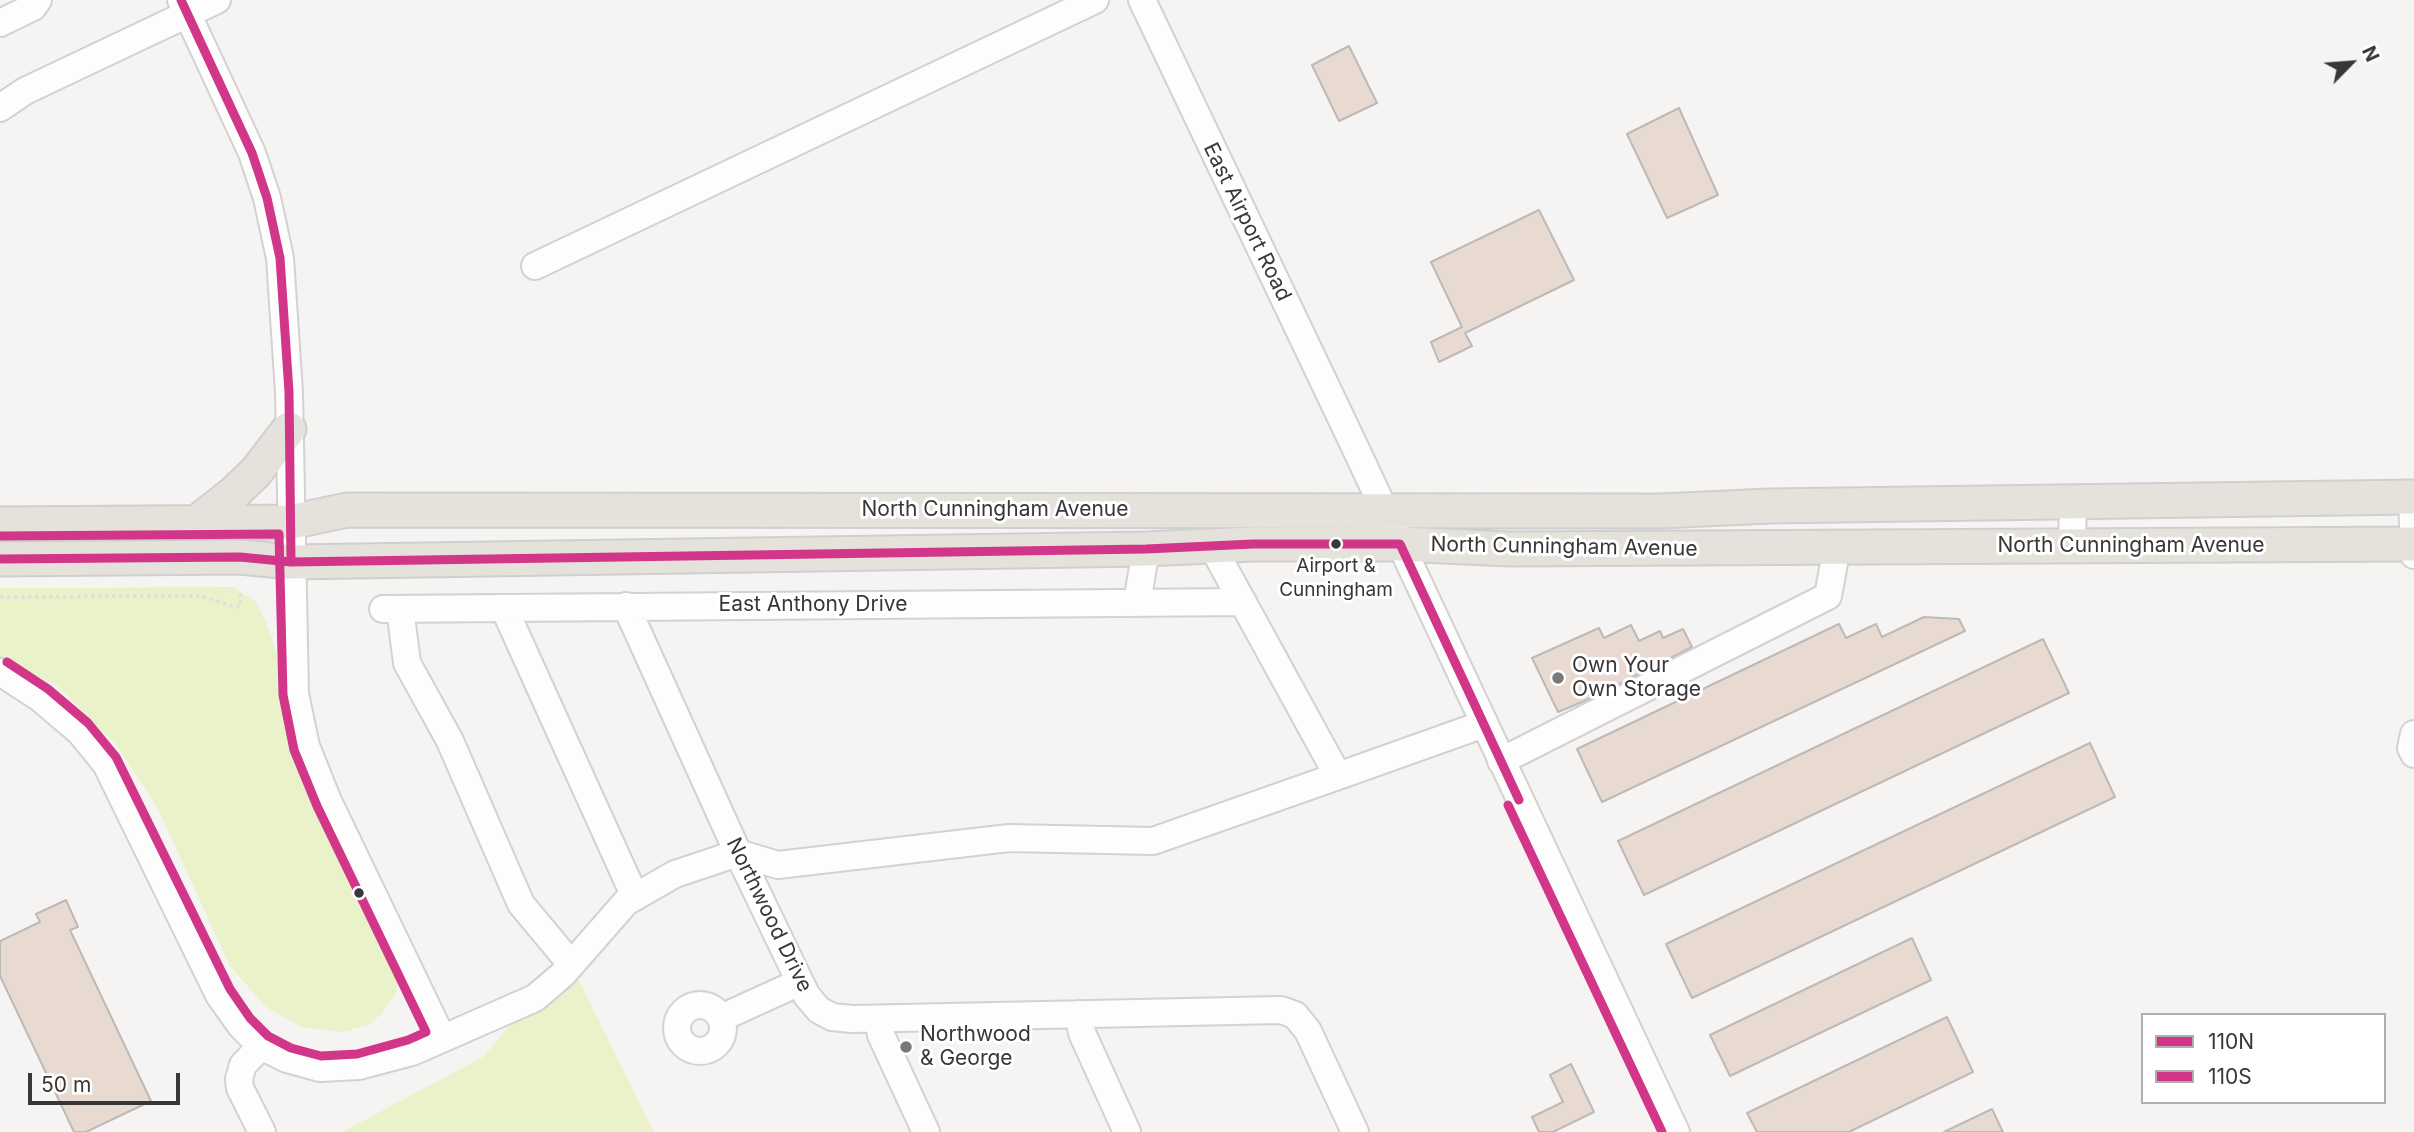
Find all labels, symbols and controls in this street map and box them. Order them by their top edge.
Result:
north arrow [2316,28,2386,98]
text: N [2357,42,2384,65]
street label: East Airport Road [1198,139,1296,305]
street label: North Cunningham Avenue [861,497,1129,523]
street label: North Cunningham Avenue [1430,532,1698,562]
street label: North Cunningham Avenue [1997,533,2265,559]
marker: Airport & Cunningham [1329,537,1343,551]
place label: Airport & Cunningham [1279,555,1393,599]
street label: East Anthony Drive [719,592,907,618]
place label: Own Your Own Storage [1572,653,1701,703]
marker: Own Your Own Storage [1550,670,1566,686]
street label: Northwood Drive [721,834,817,996]
unlabelled marker [352,886,366,900]
legend [2141,1013,2386,1104]
place label: Northwood & George [920,1022,1031,1072]
text: 110N [2208,1029,2254,1054]
marker: Northwood & George [898,1039,914,1055]
scale bar [32,1058,184,1102]
text: 110S [2208,1064,2252,1089]
text: 50 m [41,1072,91,1097]

